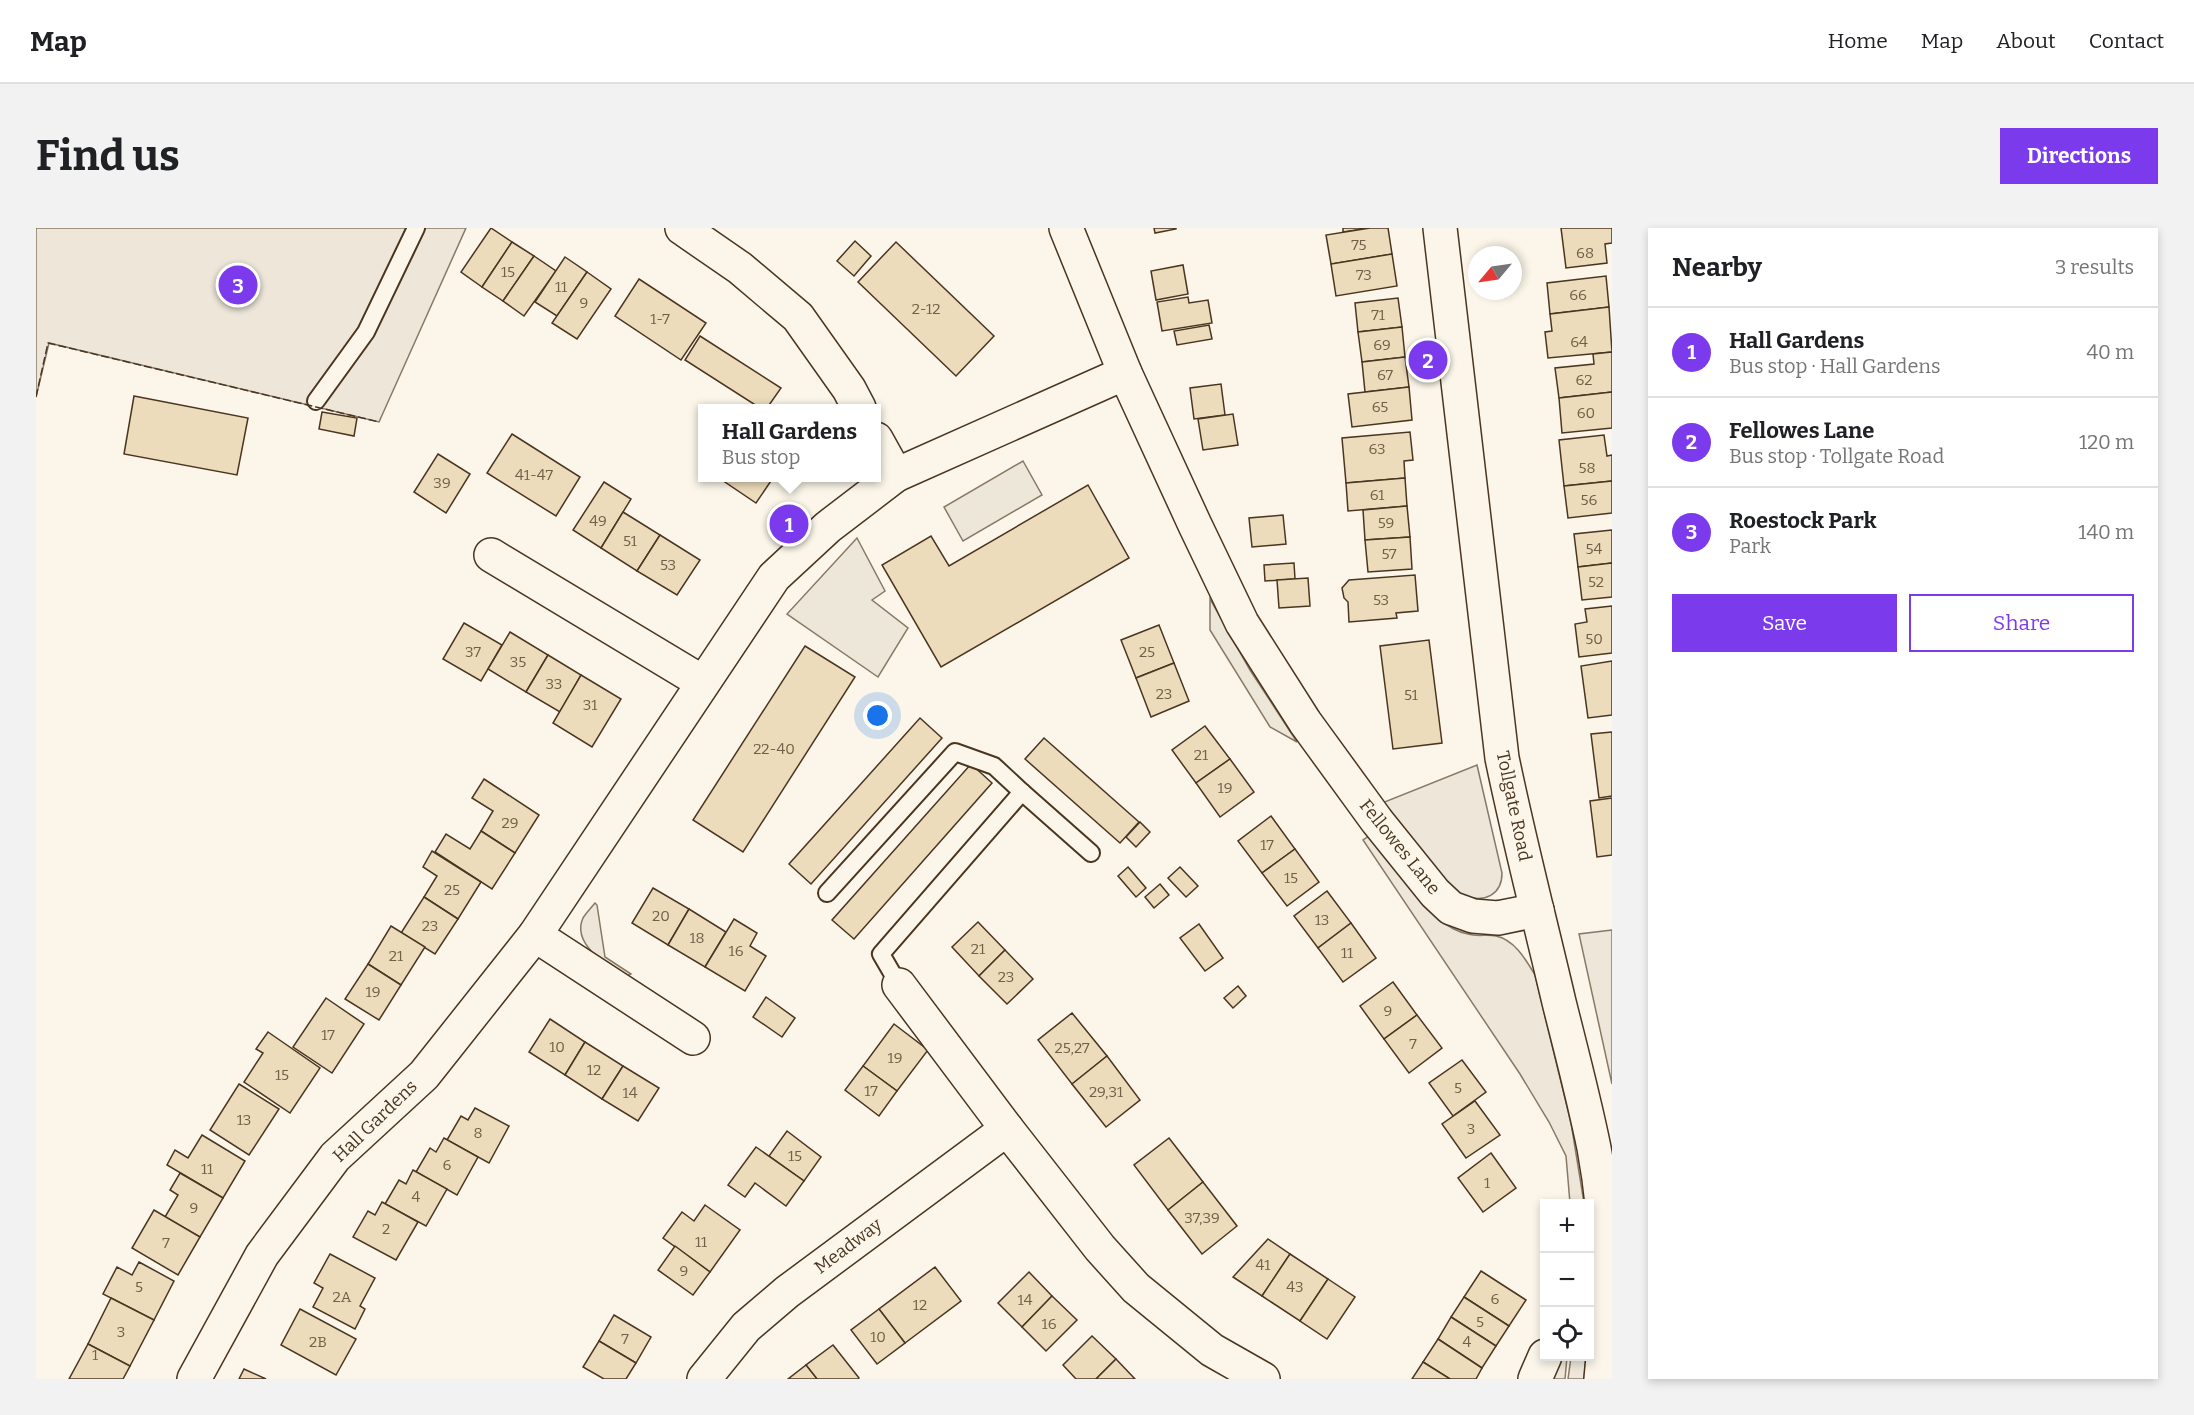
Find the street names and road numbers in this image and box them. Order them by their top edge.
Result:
street label: Tollgate Road [1492,749,1536,863]
street label: Fellowes Lane [1355,795,1445,899]
street label: Hall Gardens [328,1075,422,1167]
street label: Meadway [810,1213,886,1278]

